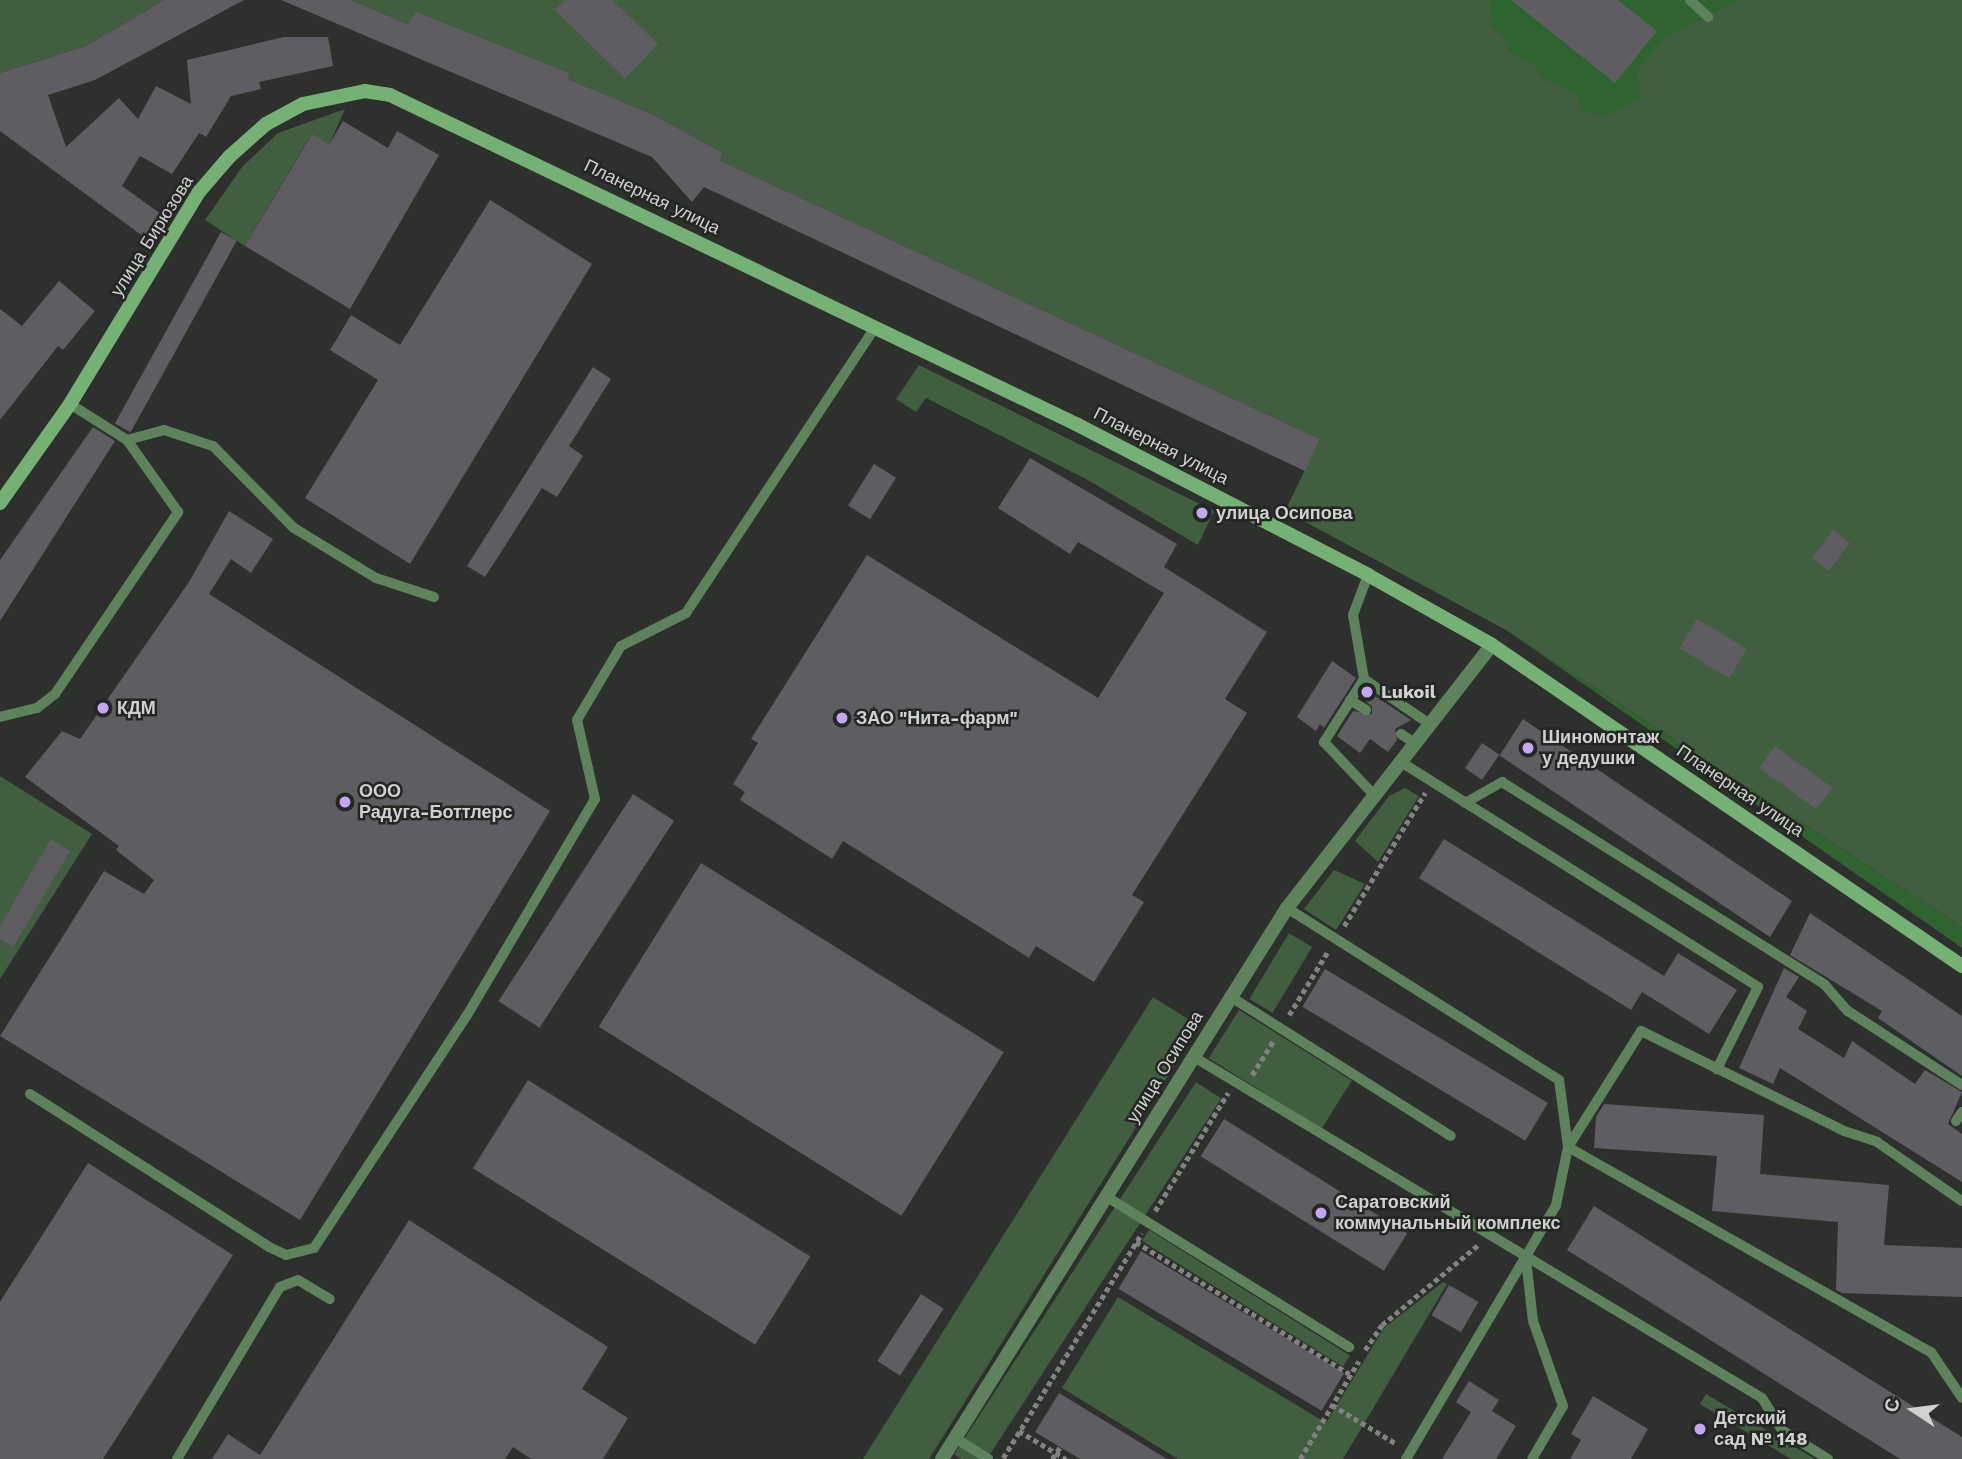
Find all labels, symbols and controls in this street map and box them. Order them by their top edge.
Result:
street label: Планерная улица [580,155,724,239]
street label: улица Бирюзова [106,172,198,300]
street label: Планерная улица [1090,403,1232,489]
place label: улица Осипова [1216,502,1353,524]
marker: улица Осипова [1194,505,1210,521]
place label: Lukoil [1381,681,1436,703]
marker: Lukoil [1359,684,1375,700]
place label: КДМ [117,697,156,719]
marker: КДМ [95,700,111,716]
place label: ЗАО "Нита-фарм" [856,707,1018,729]
marker: ЗАО "Нита-фарм" [834,710,850,726]
place label: Шиномонтаж у дедушки [1542,727,1659,770]
marker: Шиномонтаж у дедушки [1520,740,1536,756]
street label: Планерная улица [1672,740,1808,842]
place label: ООО Радуга-Боттлерс [359,781,513,824]
marker: ООО Радуга-Боттлерс [337,794,353,810]
street label: улица Осипова [1122,1007,1208,1127]
place label: Саратовский коммунальный комплекс [1335,1192,1560,1234]
marker: Саратовский коммунальный комплекс [1313,1205,1329,1221]
north arrow [1878,1375,1948,1445]
text: С [1879,1396,1905,1414]
place label: Детский сад № 148 [1714,1408,1808,1450]
marker: Детский сад № 148 [1692,1421,1708,1437]

